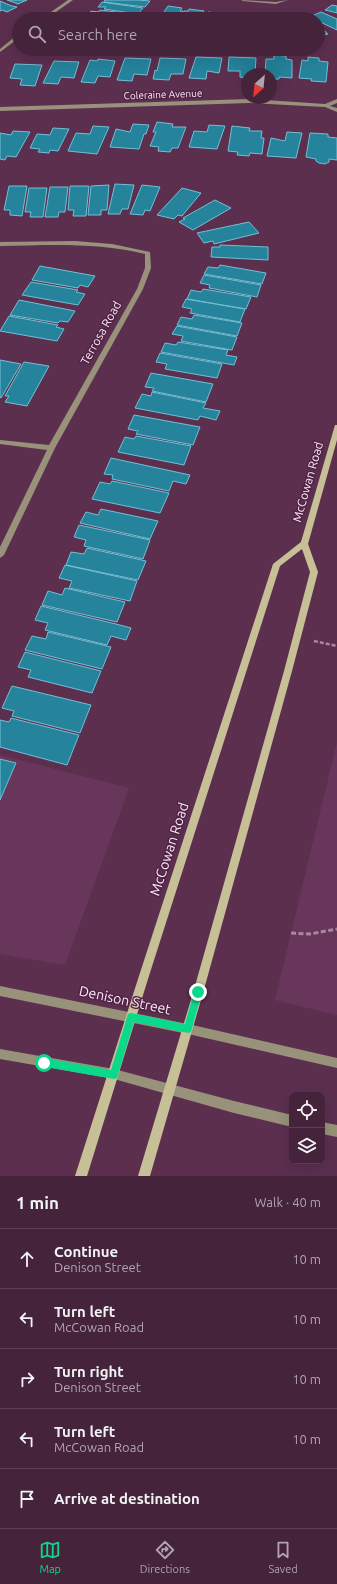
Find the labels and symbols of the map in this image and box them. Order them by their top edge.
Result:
north arrow [241,68,277,104]
street label: Coleraine Avenue [124,88,203,101]
street label: Terrosa Road [78,299,123,367]
street label: McCowan Road [290,440,325,524]
street label: McCowan Road [146,800,192,898]
street label: Denison Street [78,982,173,1018]
route end [189,983,207,1001]
route start [35,1054,53,1072]

